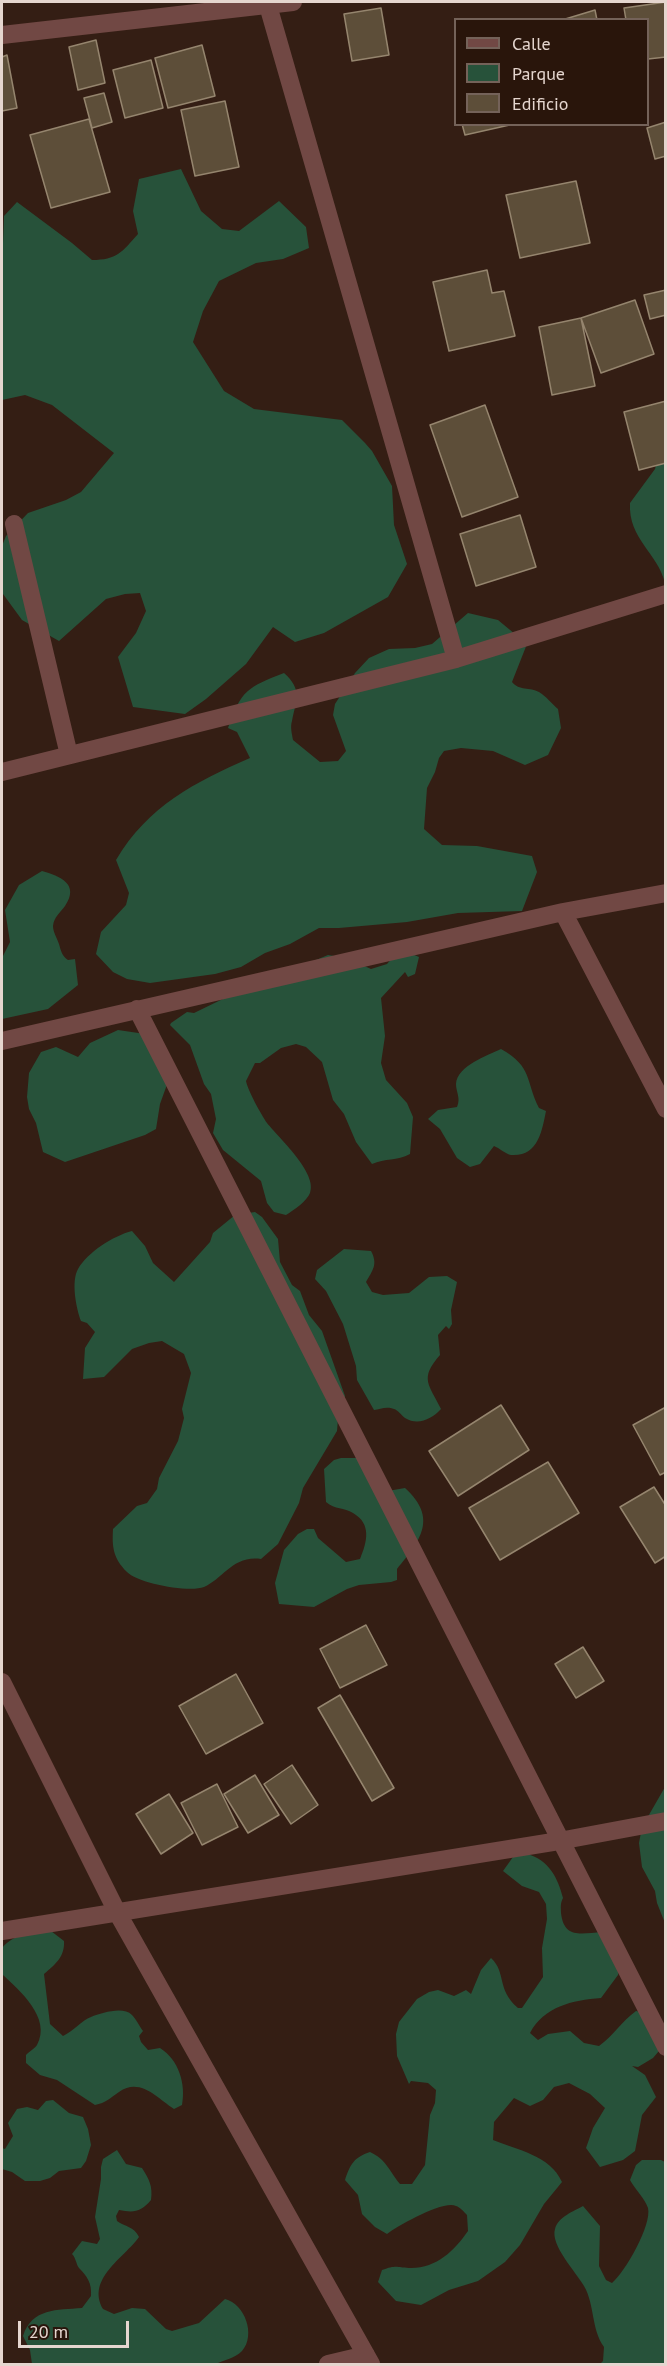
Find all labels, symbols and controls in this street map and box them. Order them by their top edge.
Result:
legend [454,18,649,126]
text: Calle [512,32,551,55]
text: Parque [512,62,565,85]
text: Edificio [512,92,568,115]
scale bar [21,2309,132,2347]
text: 20 m [29,2320,68,2343]

